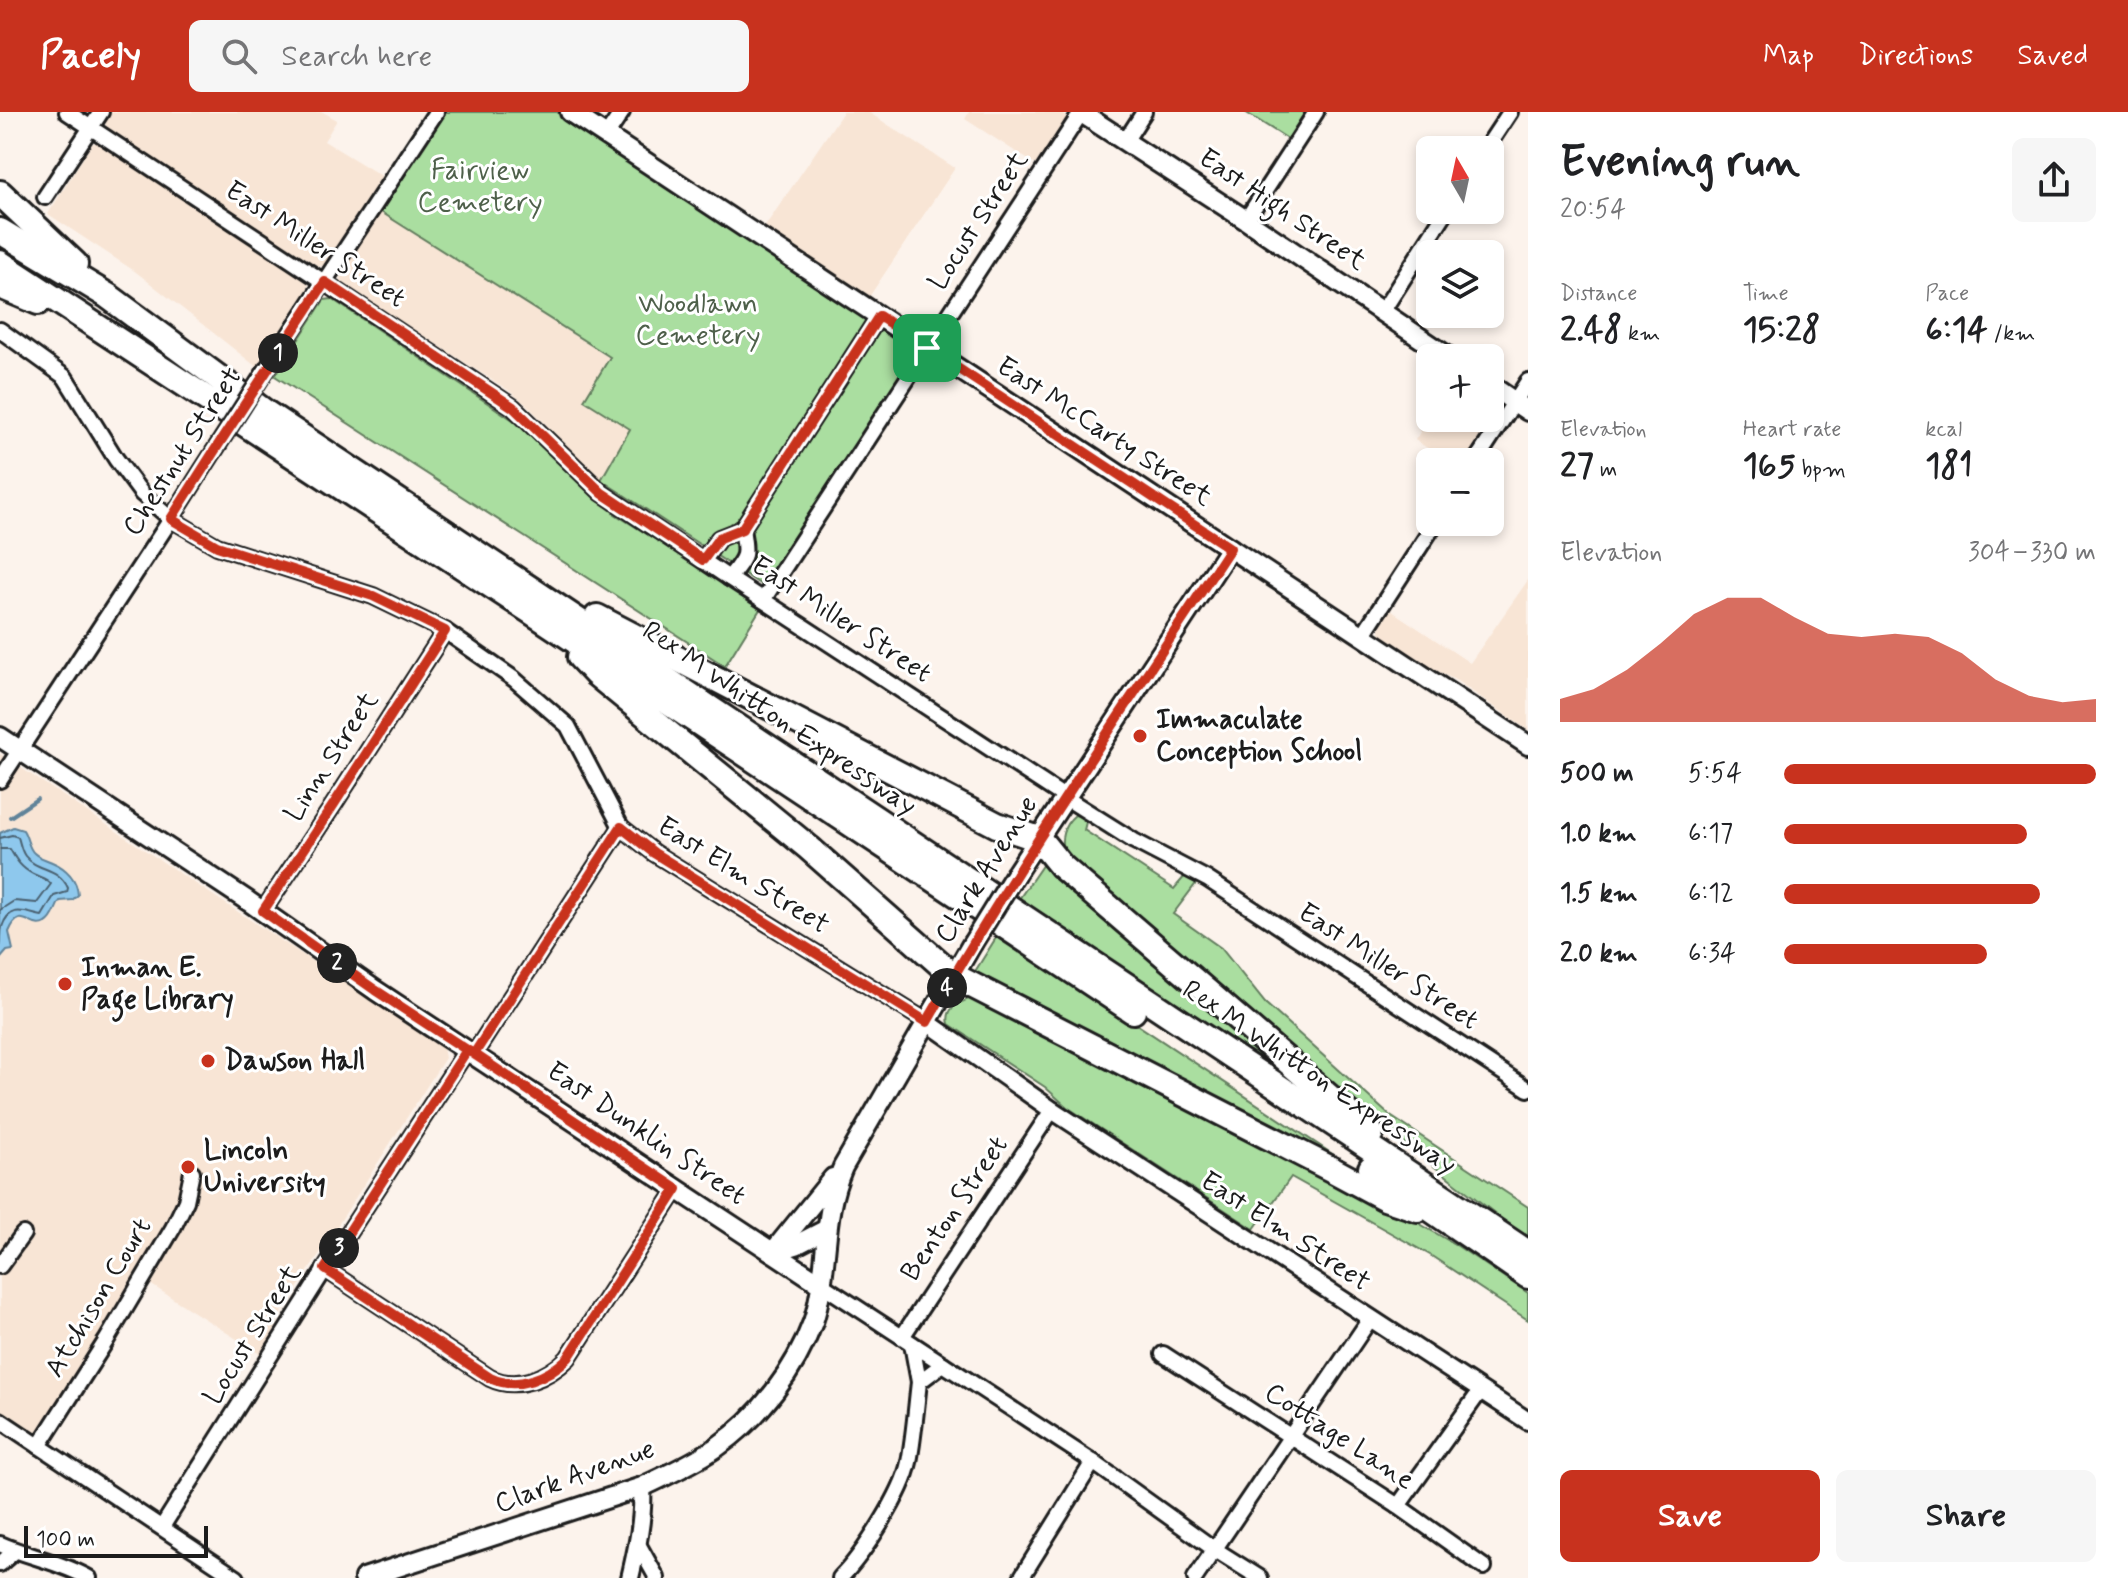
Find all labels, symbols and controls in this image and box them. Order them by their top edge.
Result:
search box [189,20,749,92]
text: Pacely [40,32,141,81]
icon: search [217,34,261,78]
text: Search here [281,37,432,76]
text: Map [1763,38,1814,75]
text: Directions [1858,38,1973,75]
text: Saved [2017,38,2088,75]
text: Evening run [1560,134,1800,192]
north arrow [1416,136,1504,224]
map controls [1416,136,1504,536]
button: share [2012,138,2096,222]
street label: East High Street [1189,140,1374,283]
street label: Locust Street [920,144,1038,298]
park label: Fairview Cemetery [418,153,542,222]
street label: East Miller Street [218,173,412,317]
text: 20:54 [1560,193,1626,227]
button: layers [1416,240,1504,328]
text: Distance [1560,280,1637,308]
text: Time [1743,280,1789,308]
text: Pace [1925,280,1969,308]
park label: Woodlawn Cemetery [636,286,760,355]
text: 2.48 [1560,308,1622,353]
text: 15:28 [1743,308,1820,353]
text: 6:14 [1925,308,1988,353]
pin [893,314,961,382]
text: km [1622,320,1660,348]
text: /km [1988,320,2035,348]
icon: arrive [905,326,949,370]
pin: 1 [258,333,298,373]
text: 1 [273,339,283,367]
button: + [1416,344,1504,432]
street label: East McCarty Street [989,348,1219,516]
street label: Chestnut Street [115,361,251,543]
text: Elevation [1560,416,1647,444]
text: Heart rate [1743,416,1841,444]
text: kcal [1925,416,1962,444]
text: 27 [1560,444,1594,489]
text: 165 [1743,444,1796,489]
text: 181 [1925,444,1972,489]
button: − [1416,448,1504,536]
text: m [1594,456,1617,484]
text: bpm [1796,456,1846,484]
text: Elevation [1560,536,1662,570]
text: 304–330 m [1968,536,2096,570]
street label: East Miller Street [744,548,938,692]
street label: Rex M Whitton Expressway [634,613,924,825]
street label: Linn Street [276,684,388,829]
place label: Immaculate Conception School [1156,702,1362,771]
marker: Immaculate Conception School [1131,727,1149,745]
text: 500 m [1560,757,1634,791]
text: 5:54 [1688,757,1742,791]
street label: Clark Avenue [927,789,1047,951]
street label: East Elm Street [650,808,836,944]
text: 1.0 km [1560,817,1637,851]
text: 6:17 [1688,817,1733,851]
text: 1.5 km [1560,877,1638,911]
text: 6:12 [1688,877,1734,911]
street label: East Miller Street [1291,895,1485,1039]
text: 2.0 km [1560,937,1638,971]
text: 6:34 [1688,937,1736,971]
pin: 2 [317,943,357,983]
text: 2 [332,949,342,977]
place label: Inman E. Page Library [81,950,234,1022]
pin: 4 [927,968,967,1008]
street label: Rex M Whitton Expressway [1174,972,1464,1184]
text: 4 [941,974,953,1002]
marker: Inman E. Page Library [56,975,74,993]
place label: Dawson Hall [224,1043,365,1080]
marker: Dawson Hall [199,1052,217,1070]
street label: East Dunklin Street [539,1054,753,1214]
street label: Benton Street [893,1129,1017,1289]
place label: Lincoln University [204,1133,326,1202]
marker: Lincoln University [179,1158,197,1176]
street label: East Elm Street [1193,1163,1377,1301]
street label: Atchison Court [37,1211,161,1385]
pin: 3 [319,1228,359,1268]
text: 3 [334,1234,344,1262]
street label: Locust Street [195,1257,311,1412]
street label: Cottage Lane [1257,1375,1421,1499]
street label: Clark Avenue [490,1431,660,1523]
button: Save [1560,1470,1820,1562]
button: Share [1836,1470,2096,1562]
scale bar [24,1522,208,1558]
text: 100 m [36,1526,95,1554]

